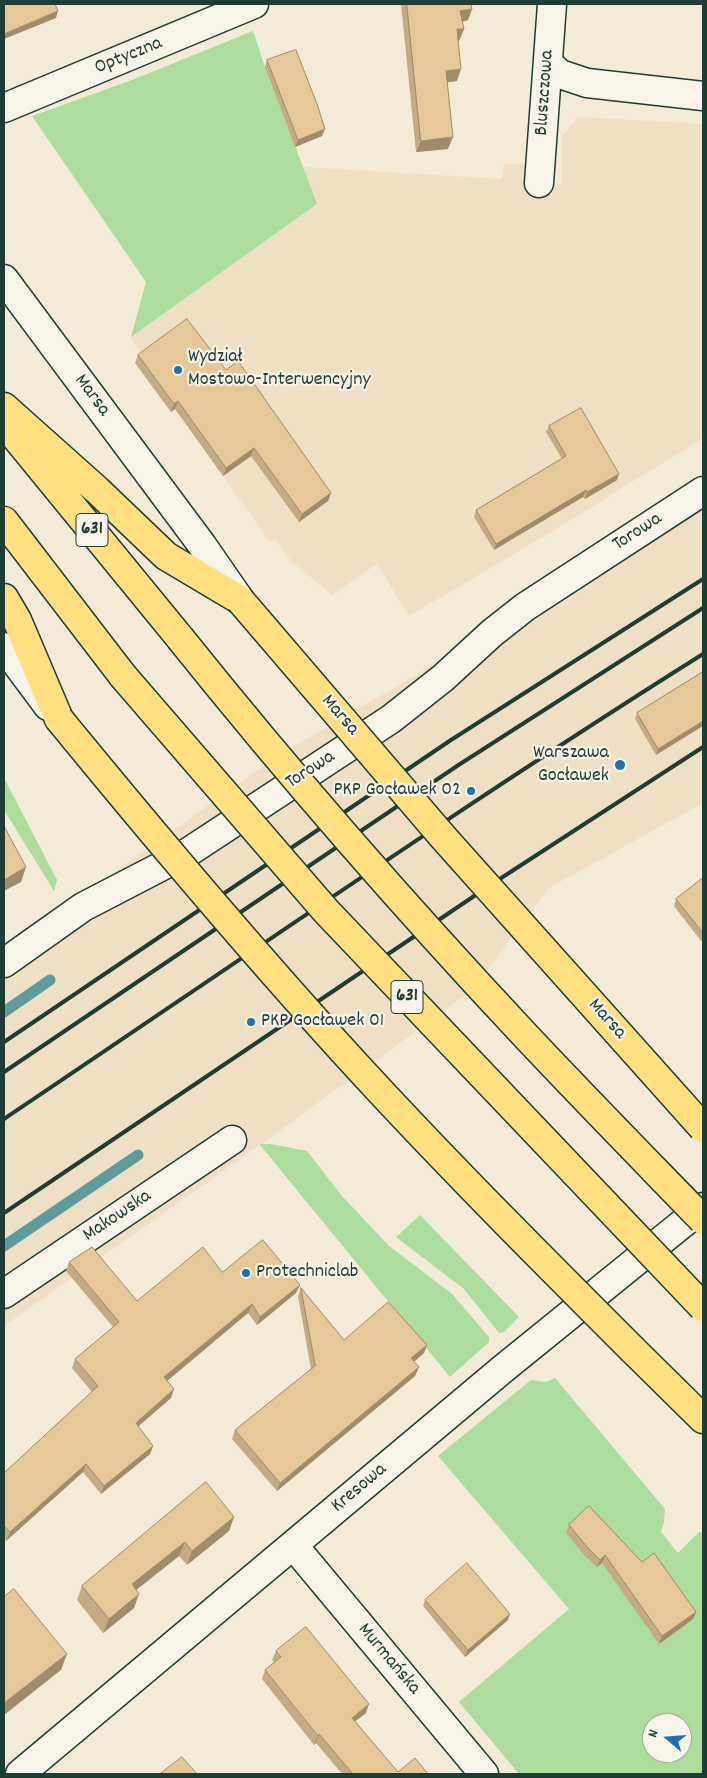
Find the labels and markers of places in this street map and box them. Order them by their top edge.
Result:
place label: Wydział Mostowo-Interwencyjny [188,346,371,393]
marker: Wydział Mostowo-Interwencyjny [172,364,184,376]
place label: Warszawa Gocławek [533,742,609,789]
marker: Warszawa Gocławek [613,758,627,772]
place label: PKP Gocławek 02 [333,779,461,803]
marker: PKP Gocławek 02 [465,785,477,797]
place label: PKP Gocławek 01 [261,1010,384,1034]
marker: PKP Gocławek 01 [245,1016,257,1028]
place label: Protechniclab [256,1261,359,1285]
marker: Protechniclab [240,1267,252,1279]

